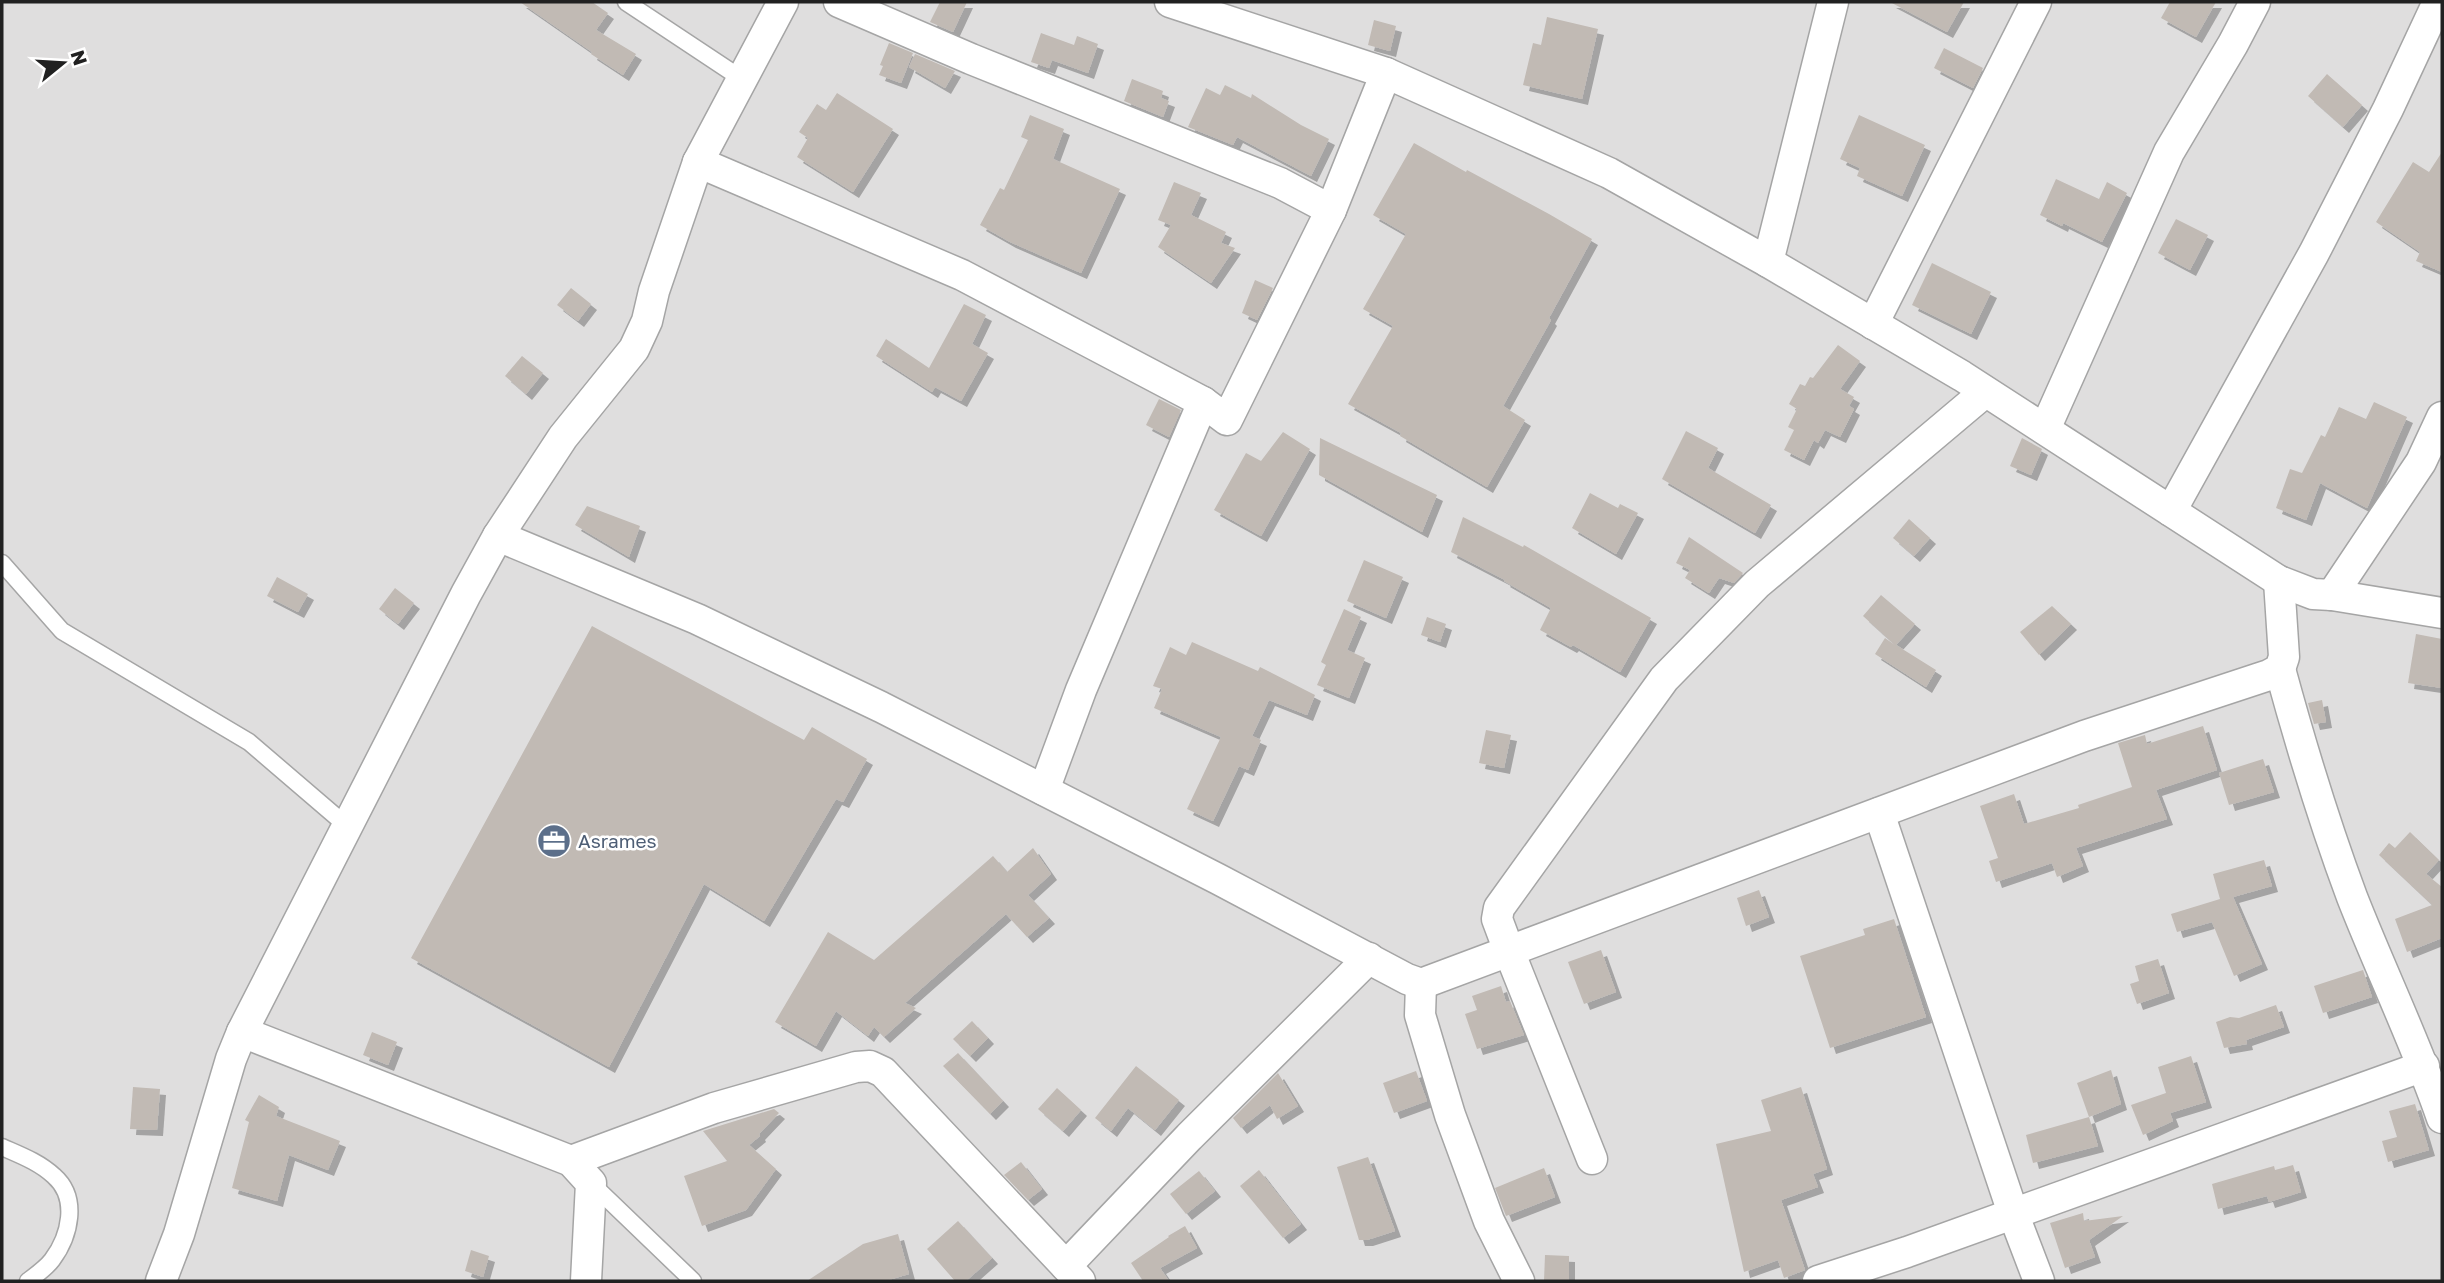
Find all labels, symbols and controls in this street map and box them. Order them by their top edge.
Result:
north arrow [28,28,98,98]
text: N [66,47,93,68]
office icon: Asrames [535,822,573,860]
place label: Asrames [578,829,657,852]

